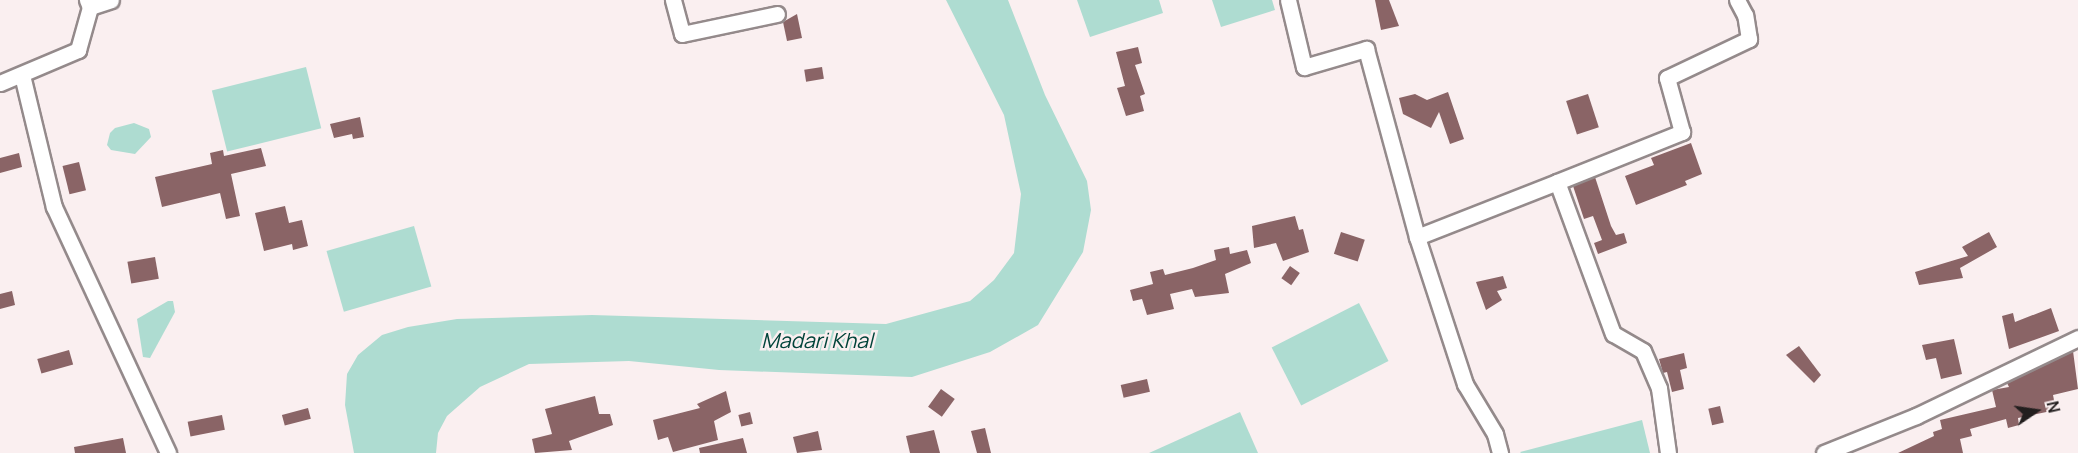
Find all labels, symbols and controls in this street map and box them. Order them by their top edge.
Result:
water label: Madari Khal [761,327,873,353]
north arrow [2006,381,2066,441]
text: N [2042,399,2066,415]

